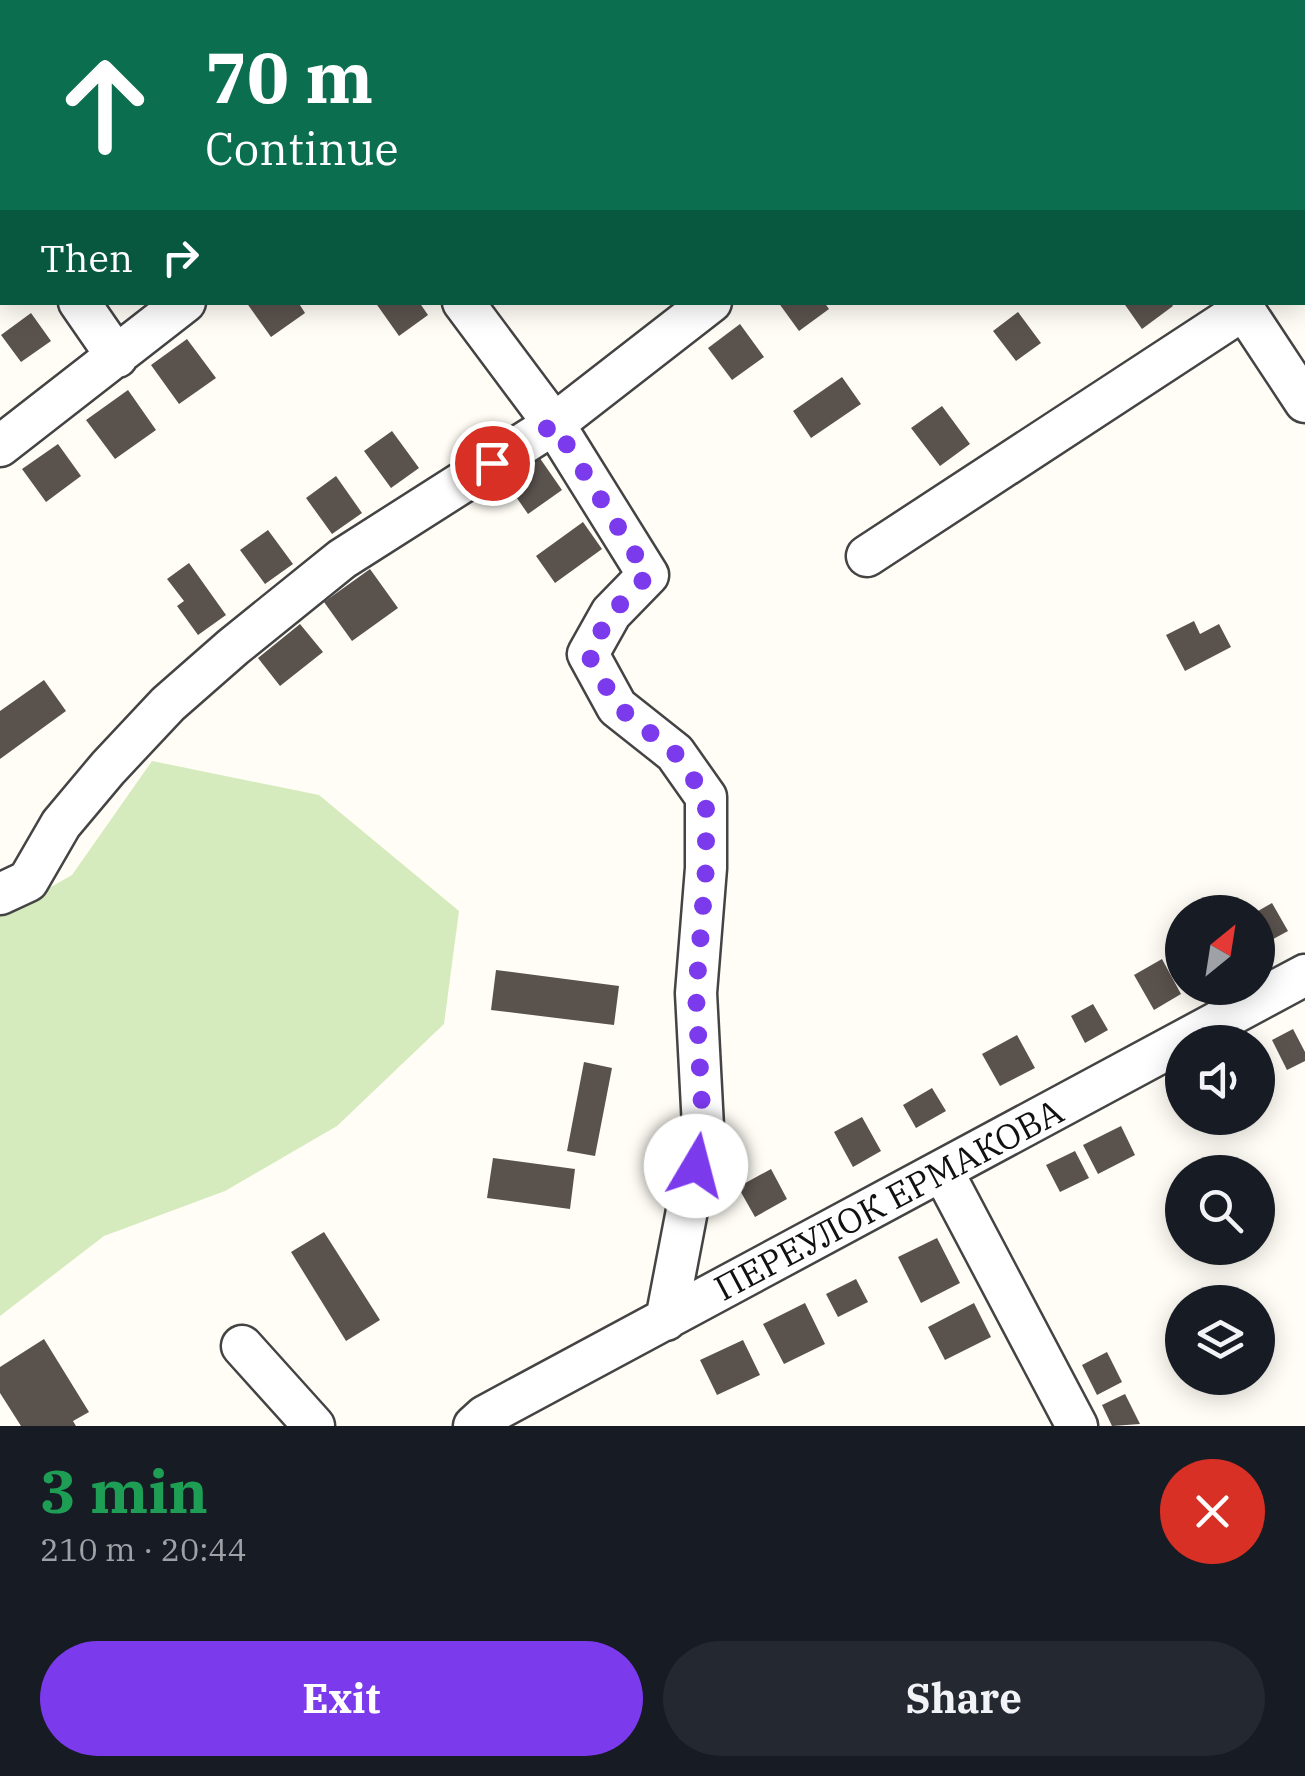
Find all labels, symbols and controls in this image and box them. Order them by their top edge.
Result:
text: 70 m [205,31,373,122]
icon: ahead [40,40,170,170]
text: Continue [205,119,399,177]
icon: right [153,230,208,285]
text: Then [40,233,133,282]
pin [450,421,535,506]
icon: arrive [465,436,520,491]
north arrow [1165,895,1275,1005]
map controls [1165,895,1275,1395]
button: sound [1165,1025,1275,1135]
street label: ПЕРЕУЛОК ЕРМАКОВА [706,1088,1071,1311]
position arrow [644,1114,748,1218]
button: search [1165,1155,1275,1265]
button: layers [1165,1285,1275,1395]
text: 3 min [40,1451,208,1530]
button: close [1160,1459,1265,1564]
text: 210 m · 20:44 [40,1528,247,1570]
button: Exit [40,1641,643,1756]
button: Share [663,1641,1265,1756]

